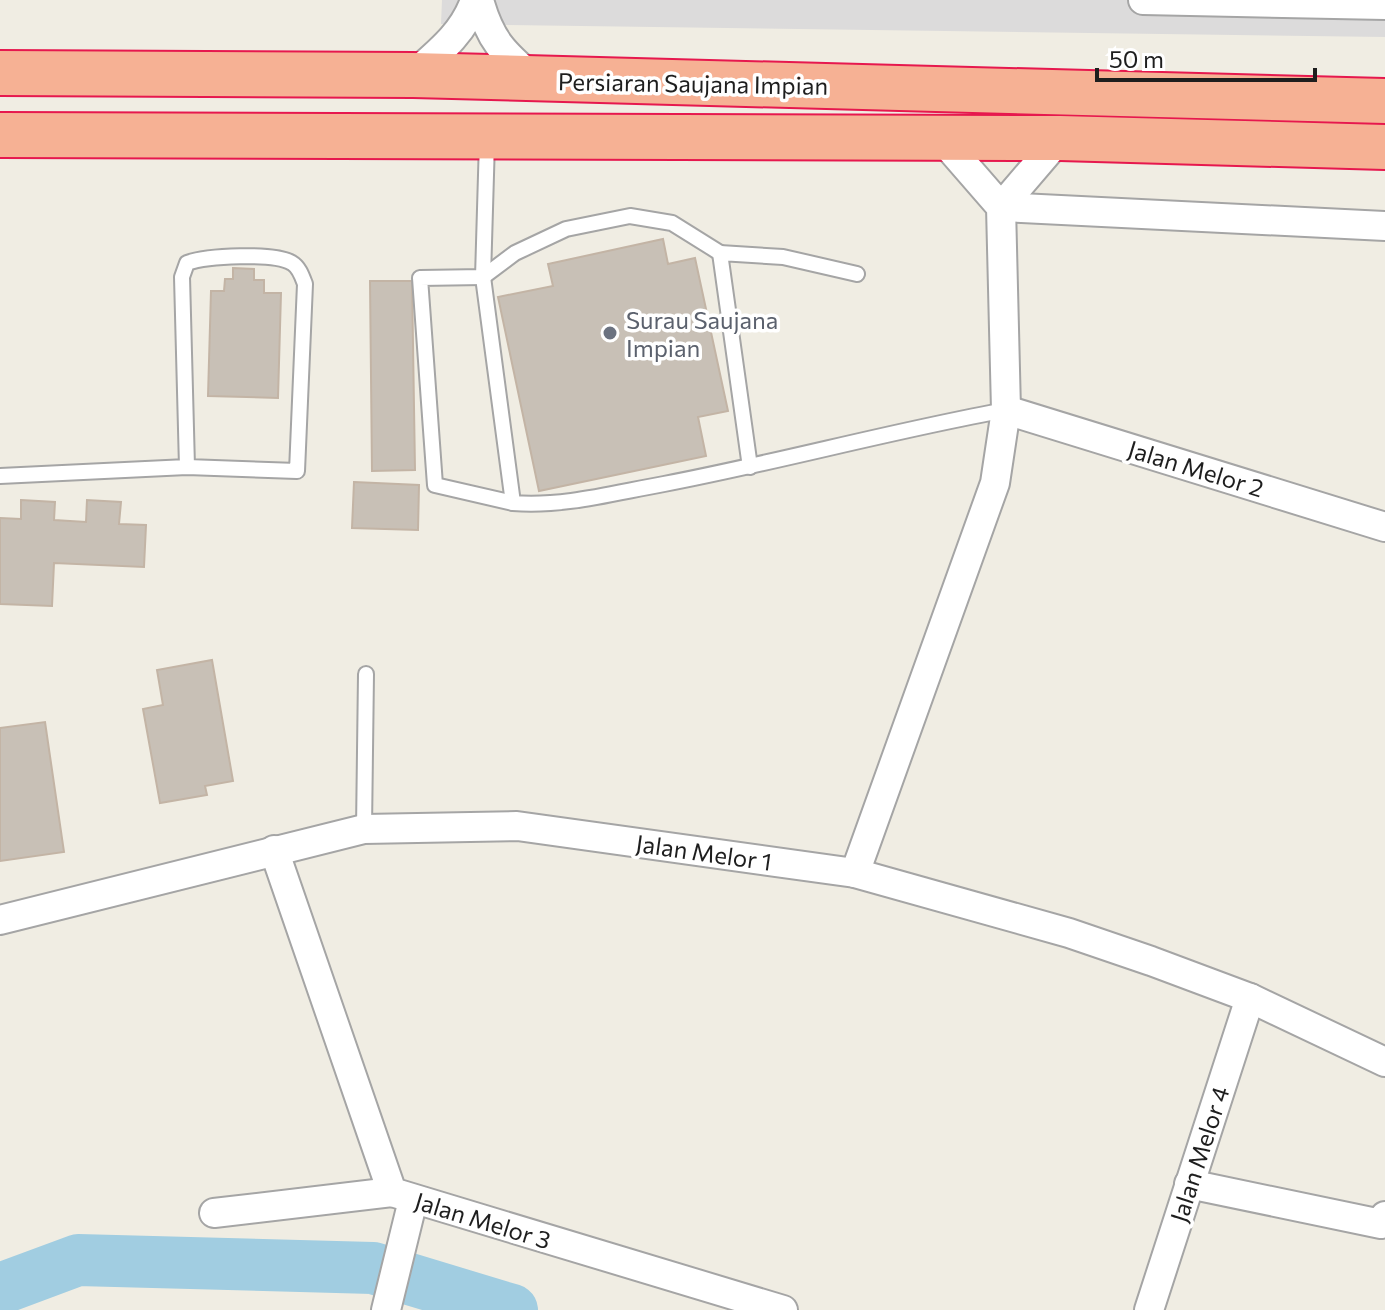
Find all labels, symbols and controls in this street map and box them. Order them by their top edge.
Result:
scale bar [1097,32,1315,82]
text: 50 m [1109,44,1164,73]
street label: Persiaran Saujana Impian [558,66,828,100]
place label: Surau Saujana Impian [626,305,778,362]
marker: Surau Saujana Impian [601,324,619,342]
street label: Jalan Melor 2 [1125,434,1267,502]
street label: Jalan Melor 1 [634,828,774,876]
street label: Jalan Melor 4 [1163,1082,1235,1226]
street label: Jalan Melor 3 [412,1186,554,1254]

